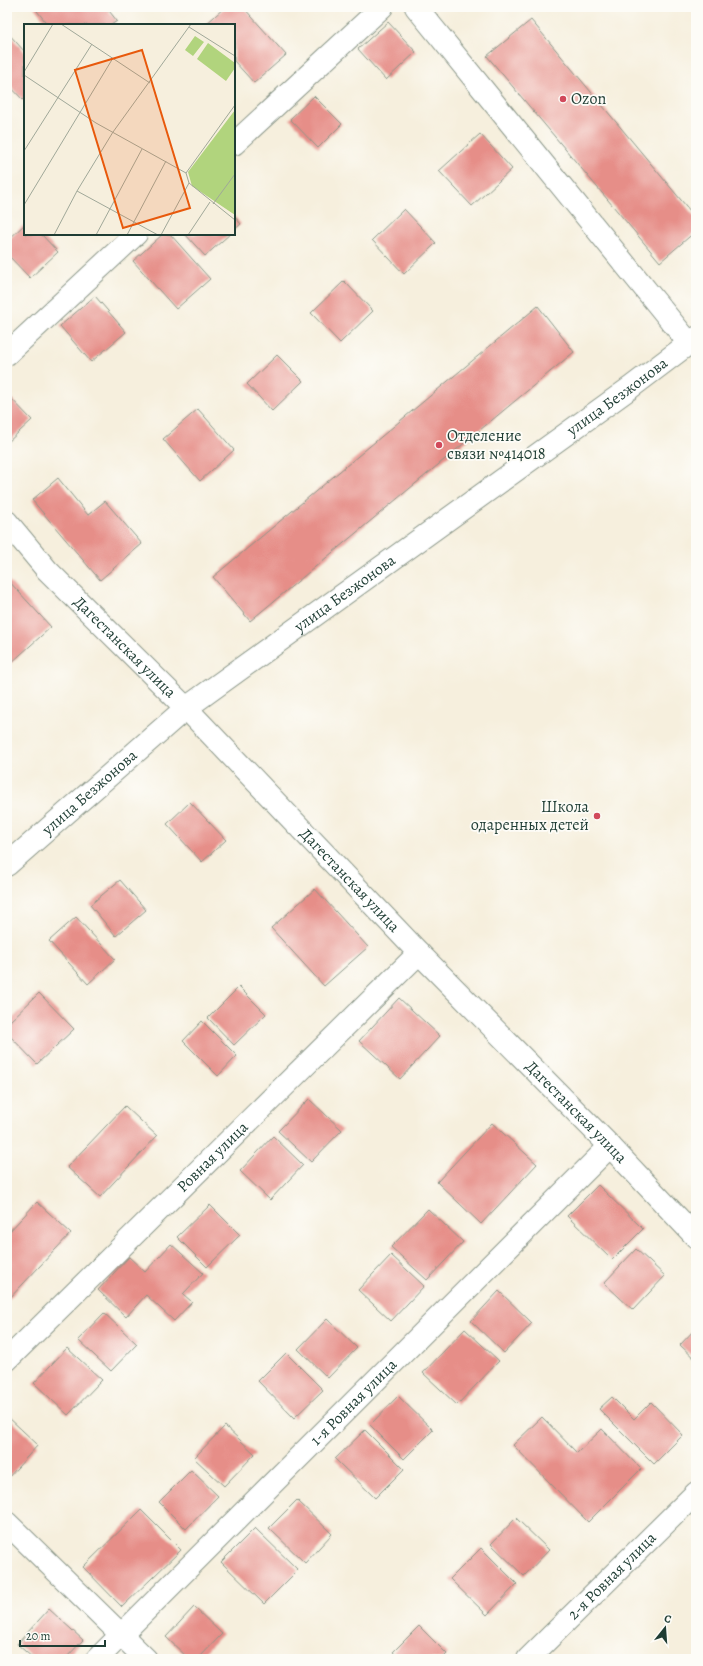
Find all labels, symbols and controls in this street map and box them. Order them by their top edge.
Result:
inset map [24,24,235,235]
place label: Ozon [571,88,606,110]
marker: Ozon [558,94,568,104]
street label: улица Безжонова [562,352,673,442]
place label: Отделение связи №414018 [447,425,546,465]
marker: Отделение связи №414018 [434,440,444,450]
street label: улица Безжонова [289,549,401,638]
street label: Дагестанская улица [69,591,181,703]
street label: улица Безжонова [37,744,143,841]
place label: Школа одаренных детей [471,796,590,836]
marker: Школа одаренных детей [592,811,602,821]
street label: Дагестанская улица [295,823,405,938]
street label: Дагестанская улица [520,1056,632,1169]
street label: Ровная улица [172,1116,254,1197]
street label: 1-я Ровная улица [305,1354,402,1451]
street label: 2-я Ровная улица [563,1527,662,1625]
north arrow [645,1608,685,1648]
text: С [662,1611,673,1627]
scale bar [20,1622,105,1648]
text: 20 m [26,1628,50,1644]

